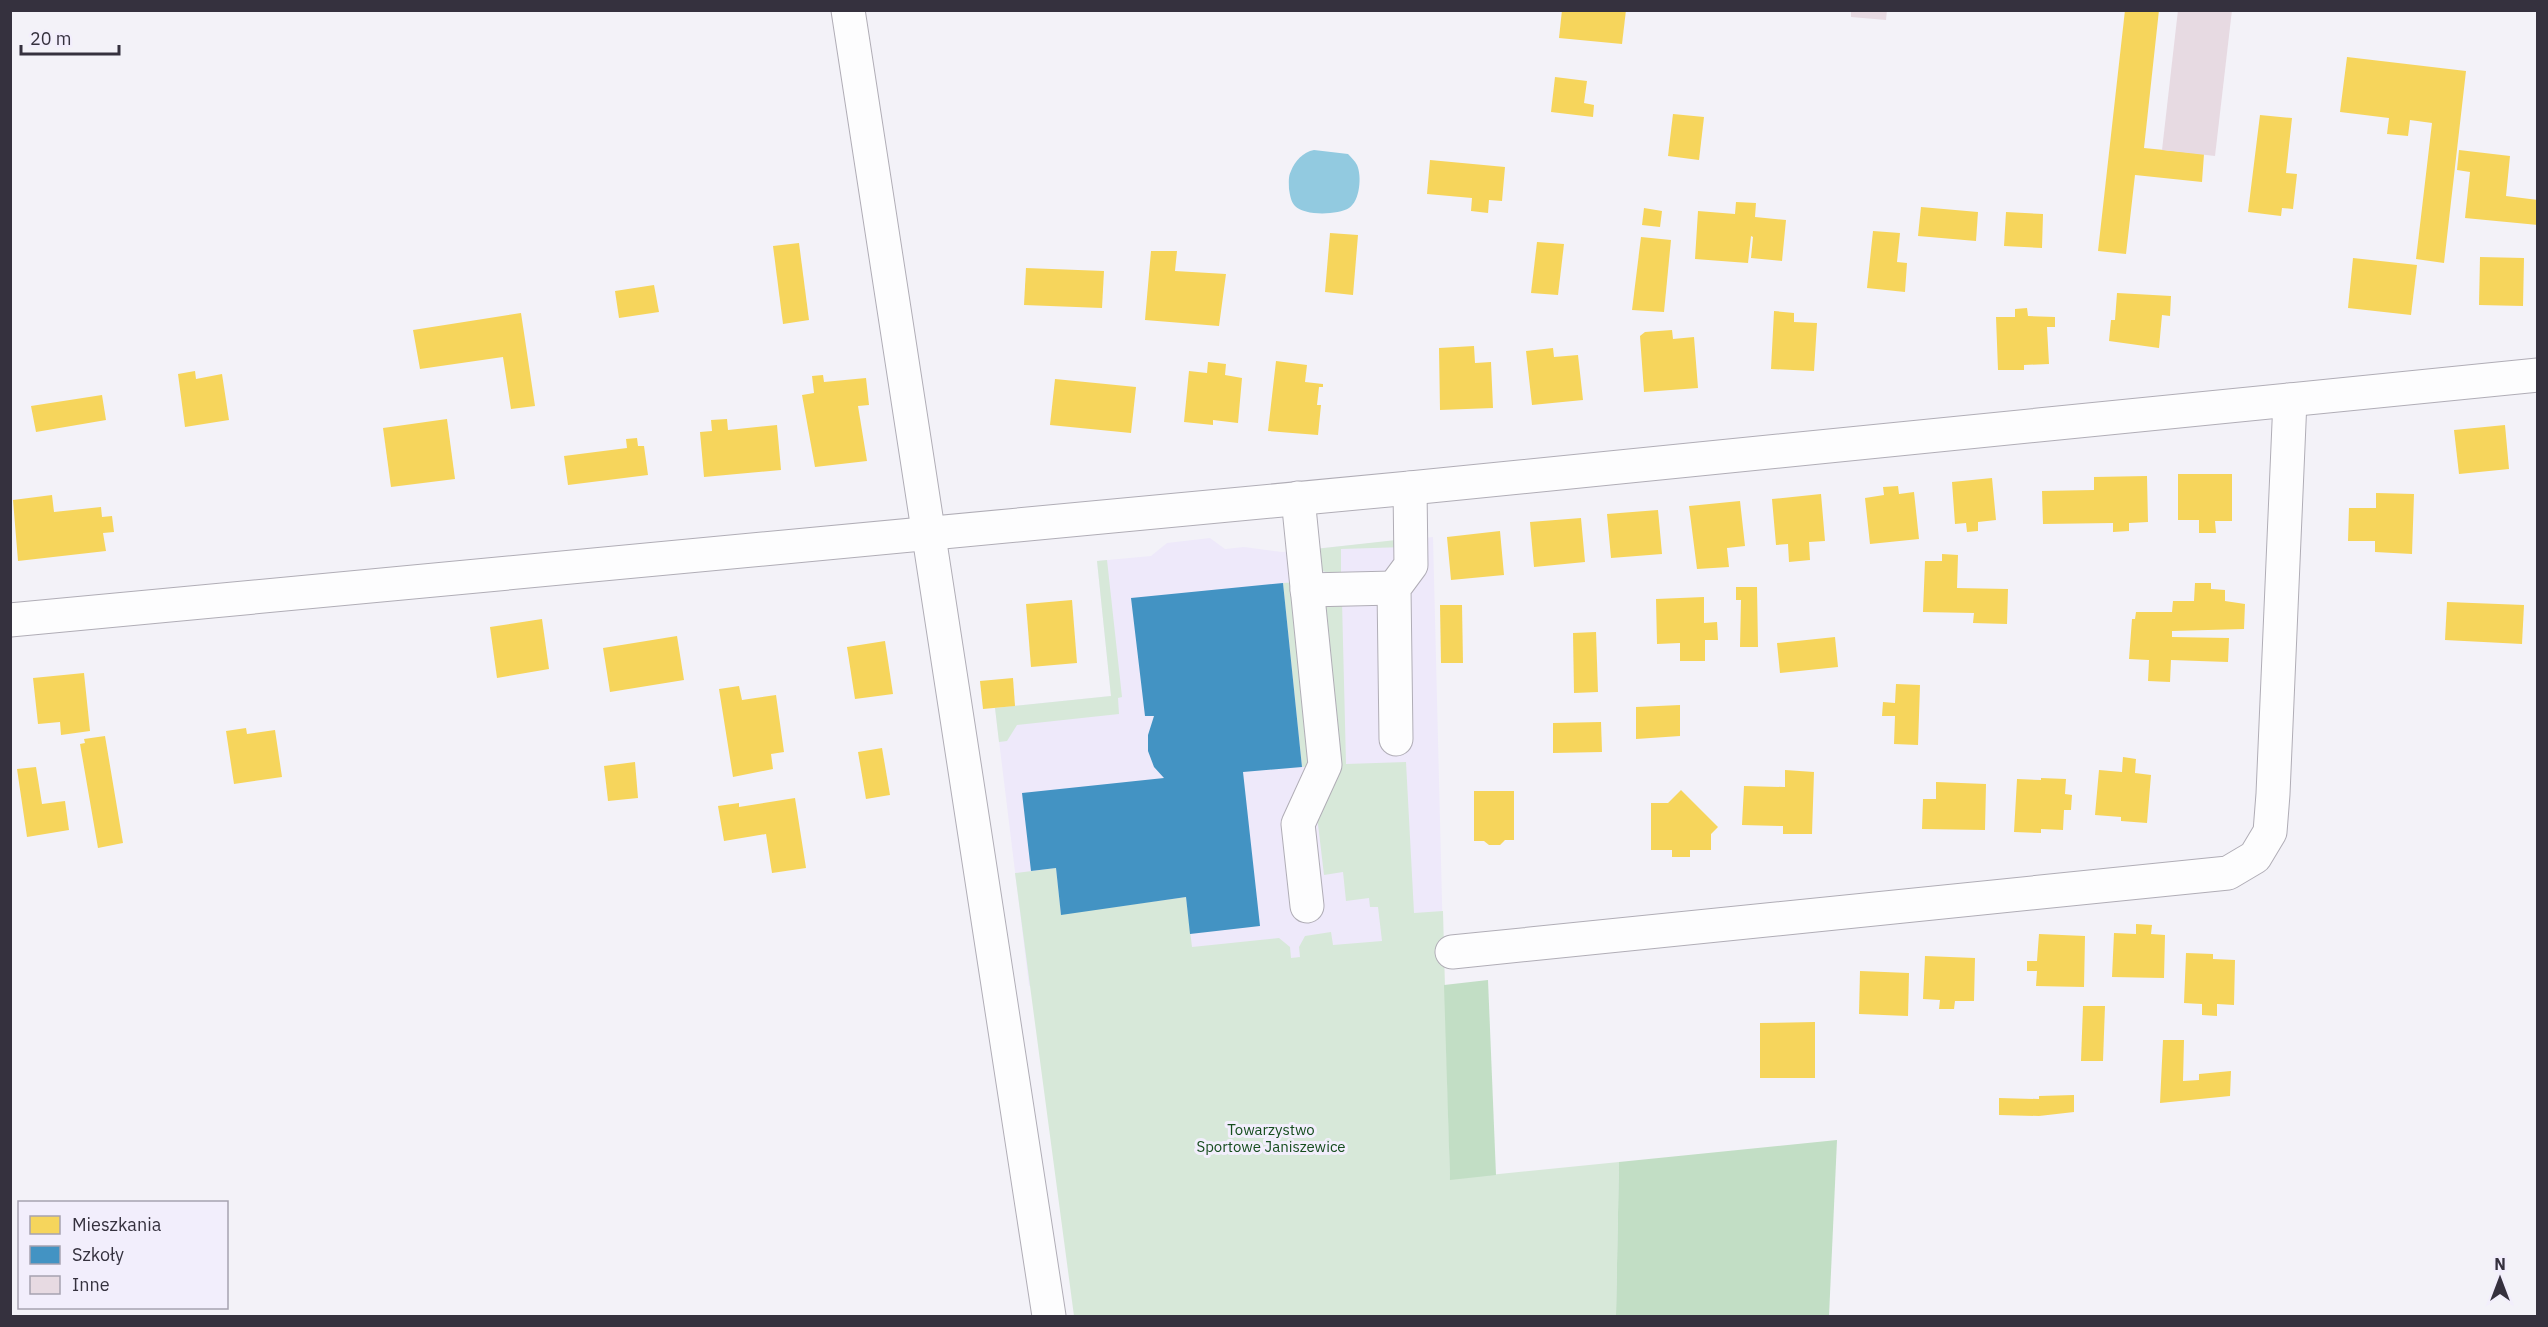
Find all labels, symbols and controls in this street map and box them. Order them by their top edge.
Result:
scale bar [21,18,118,56]
text: 20 m [30,27,72,50]
park label: Towarzystwo Sportowe Janiszewice [1196,1120,1346,1156]
legend [18,1201,228,1309]
text: Mieszkania [72,1213,162,1236]
text: Szkoły [72,1243,124,1266]
north arrow [2470,1249,2530,1309]
text: N [2494,1254,2506,1274]
text: Inne [72,1273,110,1296]

